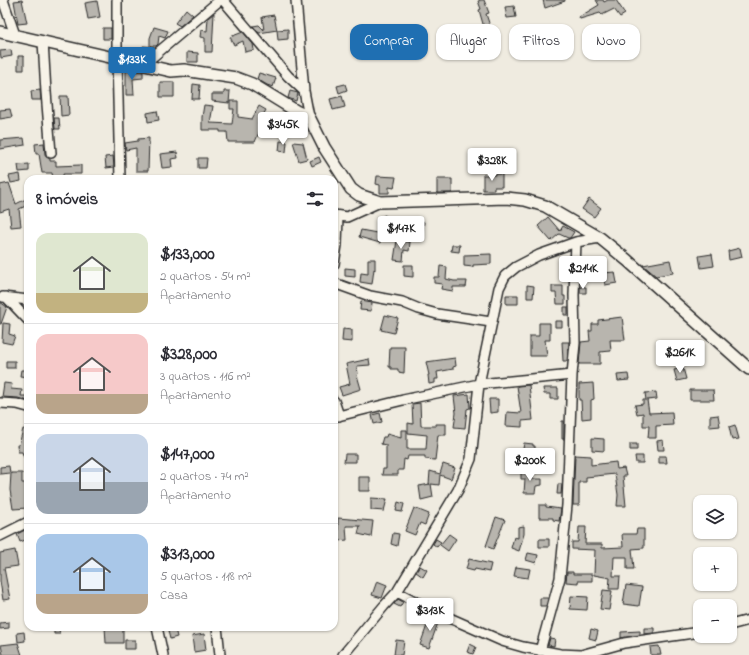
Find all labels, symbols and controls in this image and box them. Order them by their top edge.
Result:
chip: Comprar [350,24,428,60]
chip: Alugar [436,24,501,60]
chip: Filtros [509,24,574,60]
chip: Novo [582,24,640,60]
pin: $133K [104,47,160,81]
text: $133K [117,50,147,69]
pin: $345K [255,112,311,146]
text: $345K [267,115,299,134]
pin: $328K [464,148,520,182]
text: $328K [477,151,507,170]
text: 8 imóveis [36,187,98,212]
icon: filters [304,188,326,210]
pin: $147K [373,216,429,250]
text: $147K [386,219,416,238]
text: $133,000 [160,242,215,267]
icon: home [68,249,116,297]
pin: $214K [555,256,611,290]
text: $214K [568,259,598,278]
text: 2 quartos · 54 m² [160,267,251,286]
text: Apartamento [160,286,231,305]
pin: $261K [652,340,708,374]
text: $328,000 [160,342,217,367]
text: $261K [665,343,695,362]
icon: home [68,350,116,398]
text: 3 quartos · 116 m² [160,367,251,386]
text: Apartamento [160,386,231,405]
text: $147,000 [160,442,215,467]
pin: $200K [502,448,558,482]
icon: home [68,450,116,498]
text: $200K [514,451,546,470]
text: 2 quartos · 74 m² [160,467,249,486]
text: Apartamento [160,486,231,505]
map controls [693,495,737,643]
button: layers [693,495,737,539]
text: $313,000 [160,542,215,567]
button: + [693,547,737,591]
icon: home [68,550,116,598]
text: 5 quartos · 118 m² [160,567,252,586]
text: Casa [160,586,188,605]
pin: $313K [402,598,458,632]
button: − [693,599,737,643]
text: $313K [415,601,445,620]

